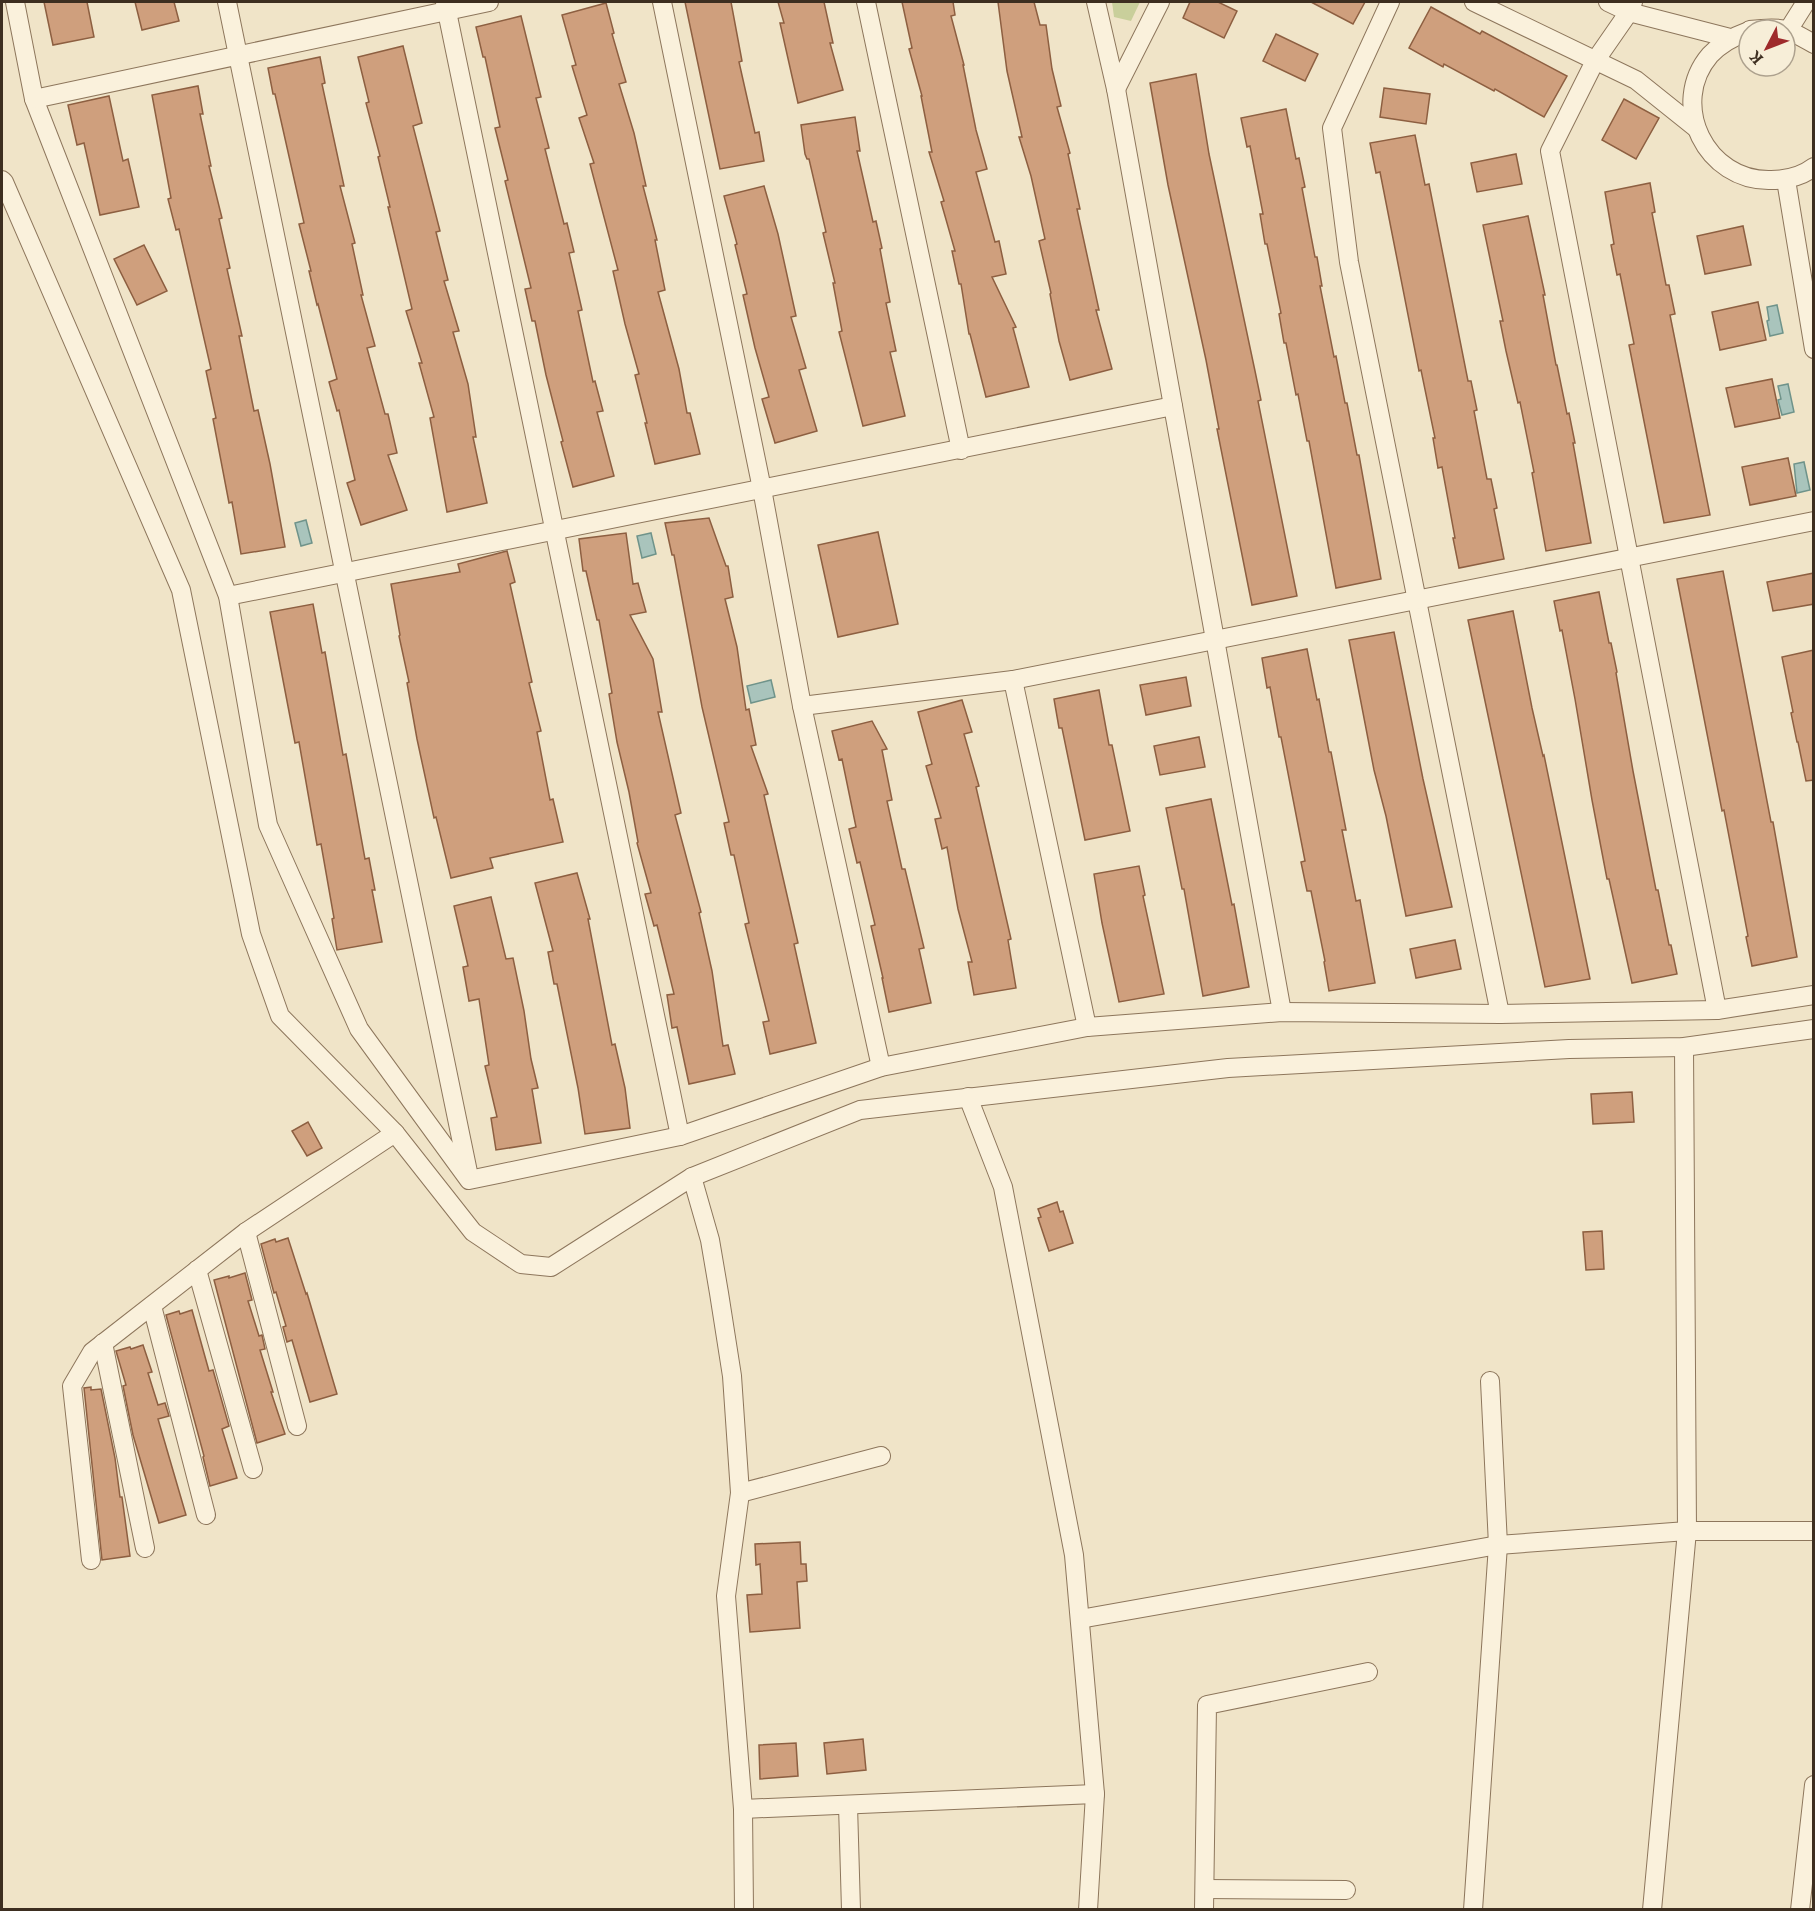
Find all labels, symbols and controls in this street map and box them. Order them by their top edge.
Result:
north arrow [1737,18,1797,78]
text: K [1744,47,1767,69]

